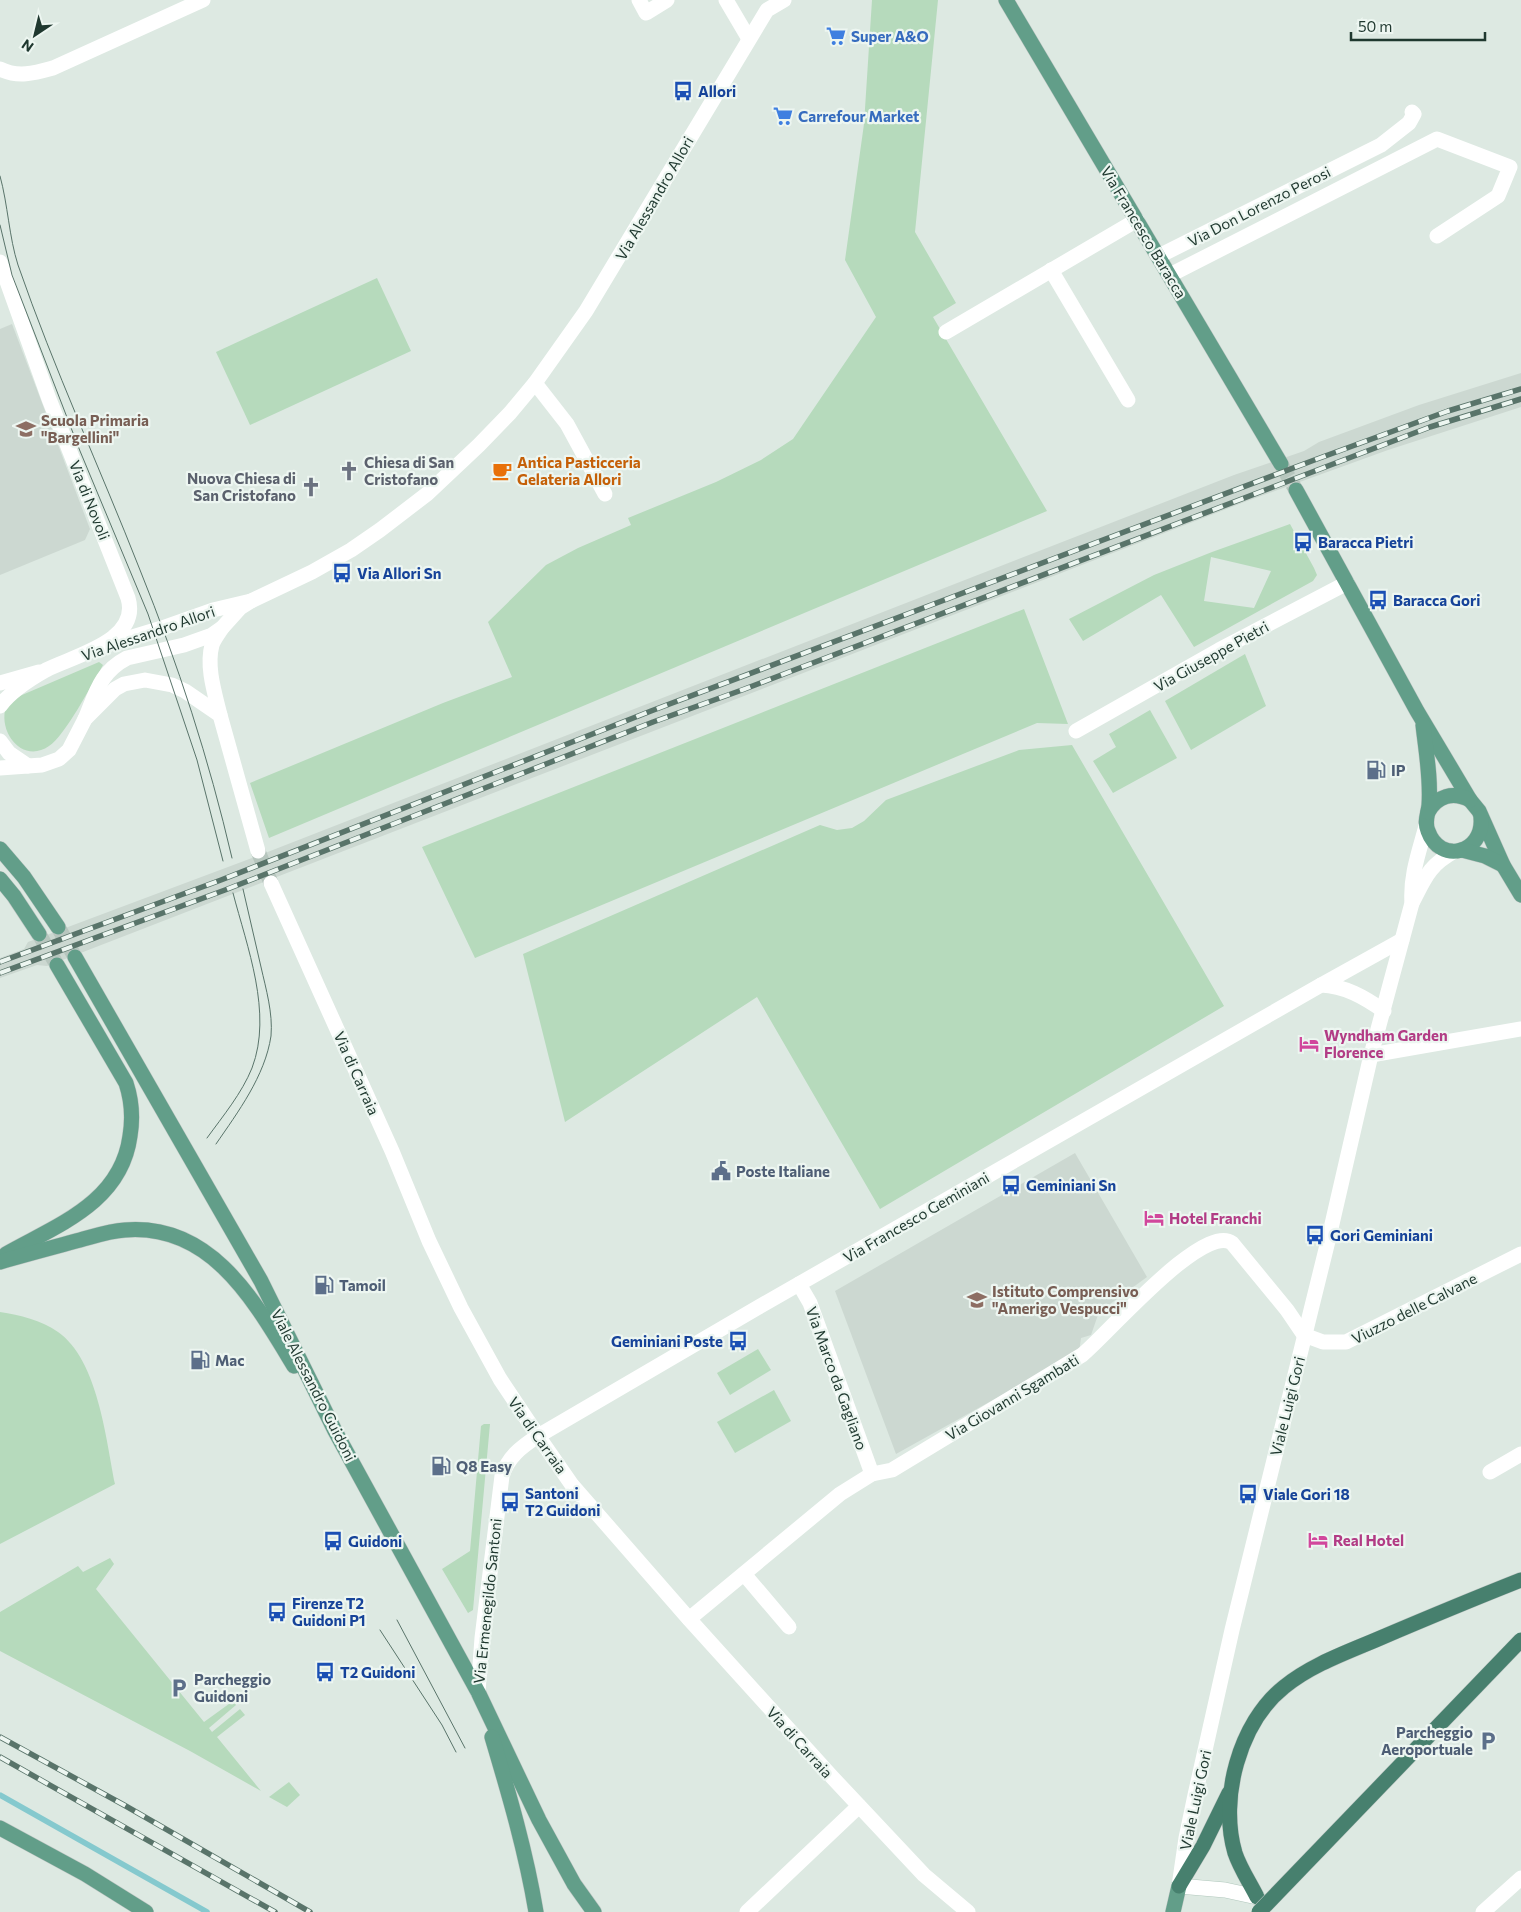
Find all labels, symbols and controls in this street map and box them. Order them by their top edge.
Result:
north arrow [10,10,60,60]
scale bar [1351,10,1485,42]
text: 50 m [1358,17,1392,35]
supermarket icon: Super A&O [825,25,847,47]
place label: Super A&O [851,27,929,45]
text: N [18,36,36,56]
bus stop icon: Allori [672,80,694,102]
place label: Allori [698,82,736,100]
supermarket icon: Carrefour Market [772,105,794,127]
place label: Carrefour Market [798,107,919,125]
street label: Via Alessandro Allori [611,133,697,263]
street label: Via Don Lorenzo Perosi [1185,162,1333,250]
street label: Via Francesco Baracca [1097,163,1191,301]
place label: Scuola Primaria "Bargellini" [41,411,149,446]
school or university icon: Scuola Primaria "Bargellini" [15,418,37,440]
place label: Chiesa di San Cristofano [364,453,454,488]
place label: Antica Pasticceria Gelateria Allori [517,453,641,488]
street label: Via di Novoli [66,458,114,542]
church icon: Chiesa di San Cristofano [338,460,360,482]
cafe icon: Antica Pasticceria Gelateria Allori [491,460,513,482]
place label: Nuova Chiesa di San Cristofano [187,469,296,504]
church icon: Nuova Chiesa di San Cristofano [300,476,322,498]
bus stop icon: Baracca Pietri [1292,531,1314,553]
place label: Baracca Pietri [1318,533,1414,551]
bus stop icon: Via Allori Sn [331,562,353,584]
place label: Via Allori Sn [357,564,441,582]
bus stop icon: Baracca Gori [1367,589,1389,611]
place label: Baracca Gori [1393,591,1480,609]
street label: Via Alessandro Allori [79,602,217,664]
street label: Via Giuseppe Pietri [1150,617,1272,695]
fuel station icon: IP [1365,759,1387,781]
place label: IP [1391,761,1406,779]
place label: Wyndham Garden Florence [1324,1026,1448,1061]
street label: Via di Carraia [331,1028,383,1118]
hotel icon: Wyndham Garden Florence [1298,1033,1320,1055]
public building icon: Poste Italiane [710,1160,732,1182]
place label: Poste Italiane [736,1162,830,1180]
street label: Via Francesco Geminiani [840,1168,992,1266]
bus stop icon: Geminiani Sn [1000,1174,1022,1196]
place label: Geminiani Sn [1026,1176,1116,1194]
hotel icon: Hotel Franchi [1143,1207,1165,1229]
place label: Hotel Franchi [1169,1209,1262,1227]
bus stop icon: Gori Geminiani [1304,1224,1326,1246]
place label: Gori Geminiani [1330,1226,1433,1244]
street label: Viuzzo delle Calvane [1348,1269,1480,1347]
fuel station icon: Tamoil [313,1274,335,1296]
place label: Tamoil [339,1276,386,1294]
place label: Istituto Comprensivo "Amerigo Vespucci" [992,1282,1139,1317]
school or university icon: Istituto Comprensivo "Amerigo Vespucci" [966,1289,988,1311]
street label: Via Marco da Gagliano [803,1304,871,1452]
street label: Viale Alessandro Guidoni [268,1306,360,1464]
bus stop icon: Geminiani Poste [727,1330,749,1352]
place label: Geminiani Poste [611,1332,723,1350]
fuel station icon: Mac [189,1349,211,1371]
street label: Via Giovanni Sgambati [942,1350,1082,1444]
place label: Mac [215,1351,244,1369]
street label: Viale Luigi Gori [1266,1354,1308,1458]
street label: Via di Carraia [505,1393,571,1477]
fuel station icon: Q8 Easy [430,1455,452,1477]
place label: Q8 Easy [456,1457,513,1475]
bus stop icon: Viale Gori 18 [1237,1483,1259,1505]
place label: Santoni T2 Guidoni [525,1484,600,1519]
place label: Viale Gori 18 [1263,1485,1350,1503]
bus stop icon: Santoni T2 Guidoni [499,1491,521,1513]
street label: Via Ermenegildo Santoni [469,1517,505,1685]
hotel icon: Real Hotel [1307,1529,1329,1551]
bus stop icon: Guidoni [322,1530,344,1552]
place label: Real Hotel [1333,1531,1404,1549]
place label: Guidoni [348,1532,402,1550]
place label: Firenze T2 Guidoni P1 [292,1594,366,1629]
bus stop icon: Firenze T2 Guidoni P1 [266,1601,288,1623]
bus stop icon: T2 Guidoni [314,1661,336,1683]
place label: T2 Guidoni [340,1663,415,1681]
place label: Parcheggio Guidoni [194,1670,271,1705]
parking icon: Parcheggio Guidoni [168,1677,190,1699]
street label: Via di Carraia [763,1703,837,1781]
place label: Parcheggio Aeroportuale [1381,1723,1473,1758]
parking icon: Parcheggio Aeroportuale [1477,1730,1499,1752]
street label: Viale Luigi Gori [1176,1748,1214,1852]

